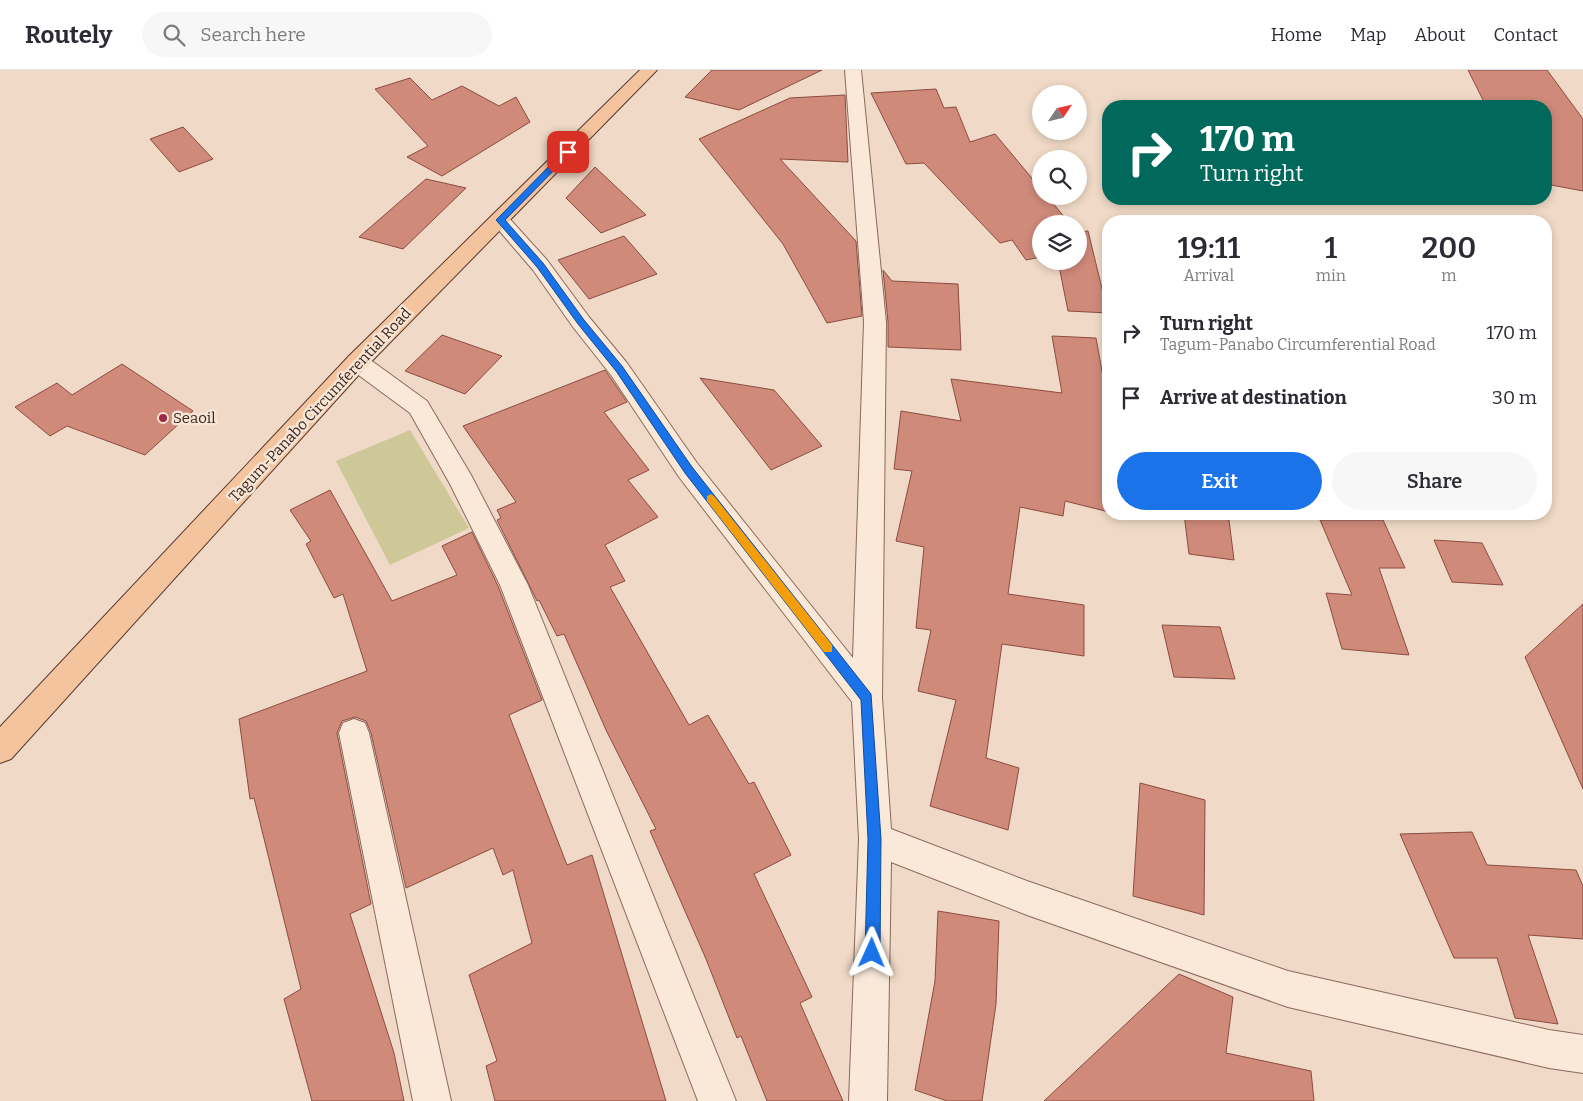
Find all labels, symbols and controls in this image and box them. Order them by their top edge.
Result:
search box [142,12,492,57]
text: Routely [25,21,112,49]
icon: search [160,21,188,49]
text: Search here [200,23,306,46]
text: Home [1271,24,1322,46]
text: Map [1350,24,1386,46]
text: About [1414,24,1465,46]
text: Contact [1493,24,1558,46]
north arrow [1032,85,1088,140]
map controls [1032,85,1087,270]
text: 170 m [1200,118,1295,160]
icon: right [1117,120,1182,185]
pin [547,131,589,173]
icon: arrive [554,138,582,166]
button: search [1032,150,1087,205]
text: Turn right [1200,160,1303,187]
button: layers [1032,215,1087,270]
text: 19:11 [1178,230,1240,266]
text: 1 [1324,230,1337,266]
text: 200 [1421,230,1476,266]
text: Arrival [1183,266,1234,285]
text: min [1316,266,1346,285]
text: m [1441,266,1457,285]
street label: Tagum-Panabo Circumferential Road [225,304,415,506]
text: Turn right [1160,312,1253,335]
icon: right [1117,319,1145,347]
text: 170 m [1486,321,1537,344]
text: Tagum-Panabo Circumferential Road [1160,335,1436,354]
icon: arrive [1117,384,1145,412]
text: Arrive at destination [1160,386,1347,409]
text: 30 m [1492,386,1537,409]
place label: Seaoil [173,409,216,427]
marker: Seaoil [157,412,169,424]
button: Exit [1117,452,1322,510]
button: Share [1332,452,1537,510]
position arrow [845,926,897,978]

